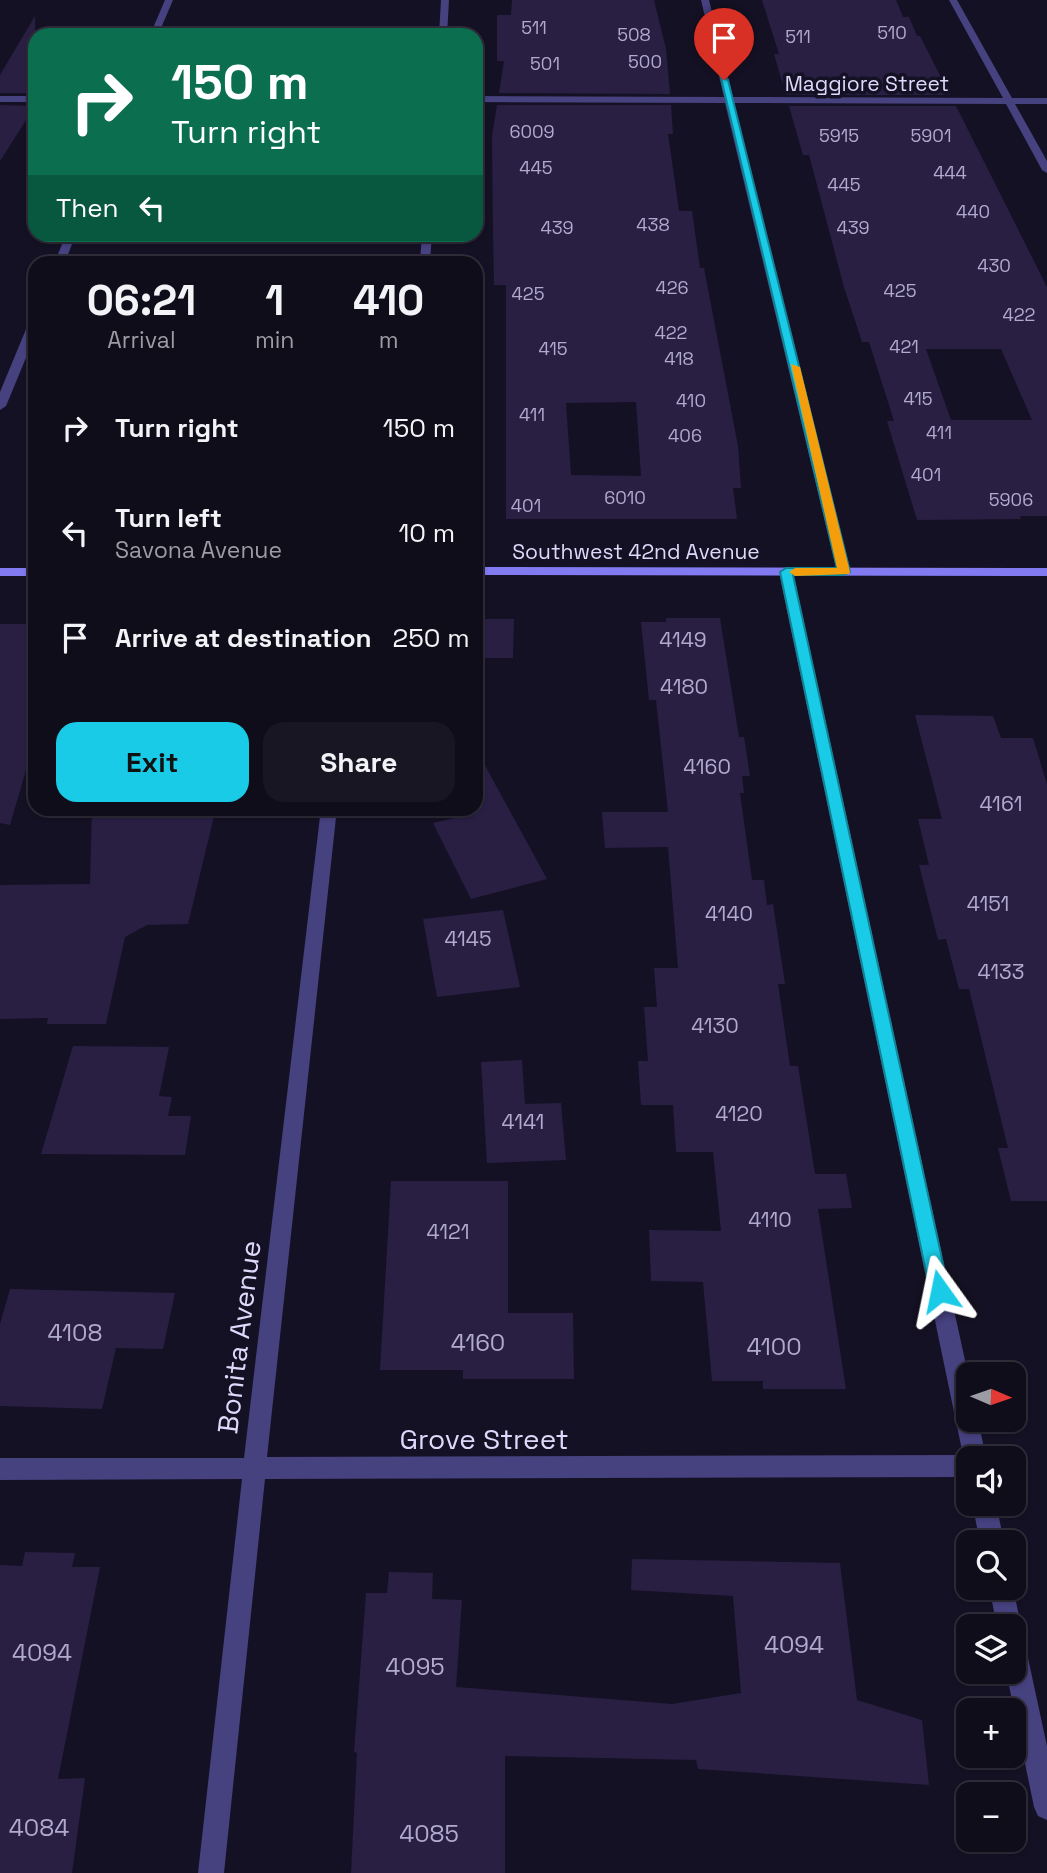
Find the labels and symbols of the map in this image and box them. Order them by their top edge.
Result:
pin [694,8,754,80]
house number: 511 [521,16,547,39]
house number: 510 [877,21,907,44]
house number: 508 [617,23,651,46]
house number: 511 [785,25,811,48]
house number: 500 [628,50,662,73]
house number: 501 [530,52,560,75]
street label: Maggiore Street [785,70,949,97]
house number: 6009 [509,120,555,143]
house number: 5915 [819,124,859,147]
house number: 5901 [911,124,951,147]
house number: 445 [519,156,553,179]
house number: 444 [933,161,967,184]
house number: 445 [827,173,861,196]
house number: 440 [956,200,990,223]
house number: 438 [636,213,670,236]
house number: 439 [540,216,574,239]
house number: 439 [836,216,870,239]
house number: 430 [977,254,1011,277]
house number: 426 [655,276,689,299]
house number: 425 [884,279,916,302]
house number: 425 [512,282,544,305]
house number: 422 [1003,303,1035,326]
house number: 422 [655,321,687,344]
house number: 421 [889,335,919,358]
house number: 415 [538,337,568,360]
house number: 418 [664,347,694,370]
house number: 415 [903,387,933,410]
house number: 410 [676,389,706,412]
house number: 411 [519,403,545,426]
house number: 411 [926,421,952,444]
house number: 406 [668,424,702,447]
house number: 401 [911,463,941,486]
house number: 6010 [604,486,646,509]
house number: 5906 [989,488,1033,511]
house number: 401 [511,494,541,517]
street label: Southwest 42nd Avenue [512,538,760,565]
house number: 4149 [659,626,707,653]
house number: 4180 [660,673,708,700]
house number: 4160 [683,753,731,780]
house number: 4161 [980,790,1022,817]
house number: 4151 [967,890,1009,917]
house number: 4140 [705,900,753,927]
house number: 4145 [444,925,492,952]
house number: 4133 [978,958,1024,985]
house number: 4130 [691,1012,739,1039]
house number: 4120 [715,1100,763,1127]
house number: 4141 [502,1108,544,1135]
house number: 4110 [748,1206,792,1233]
house number: 4121 [427,1218,469,1245]
street label: Bonita Avenue [209,1238,269,1436]
position arrow [903,1254,977,1328]
house number: 4108 [48,1317,102,1348]
house number: 4160 [451,1327,505,1358]
house number: 4100 [746,1331,802,1362]
north arrow [956,1362,1026,1432]
street label: Grove Street [399,1421,569,1457]
house number: 4094 [764,1629,824,1660]
house number: 4094 [12,1637,72,1668]
house number: 4095 [385,1651,445,1682]
house number: 4084 [9,1812,69,1843]
house number: 4085 [399,1818,459,1849]

